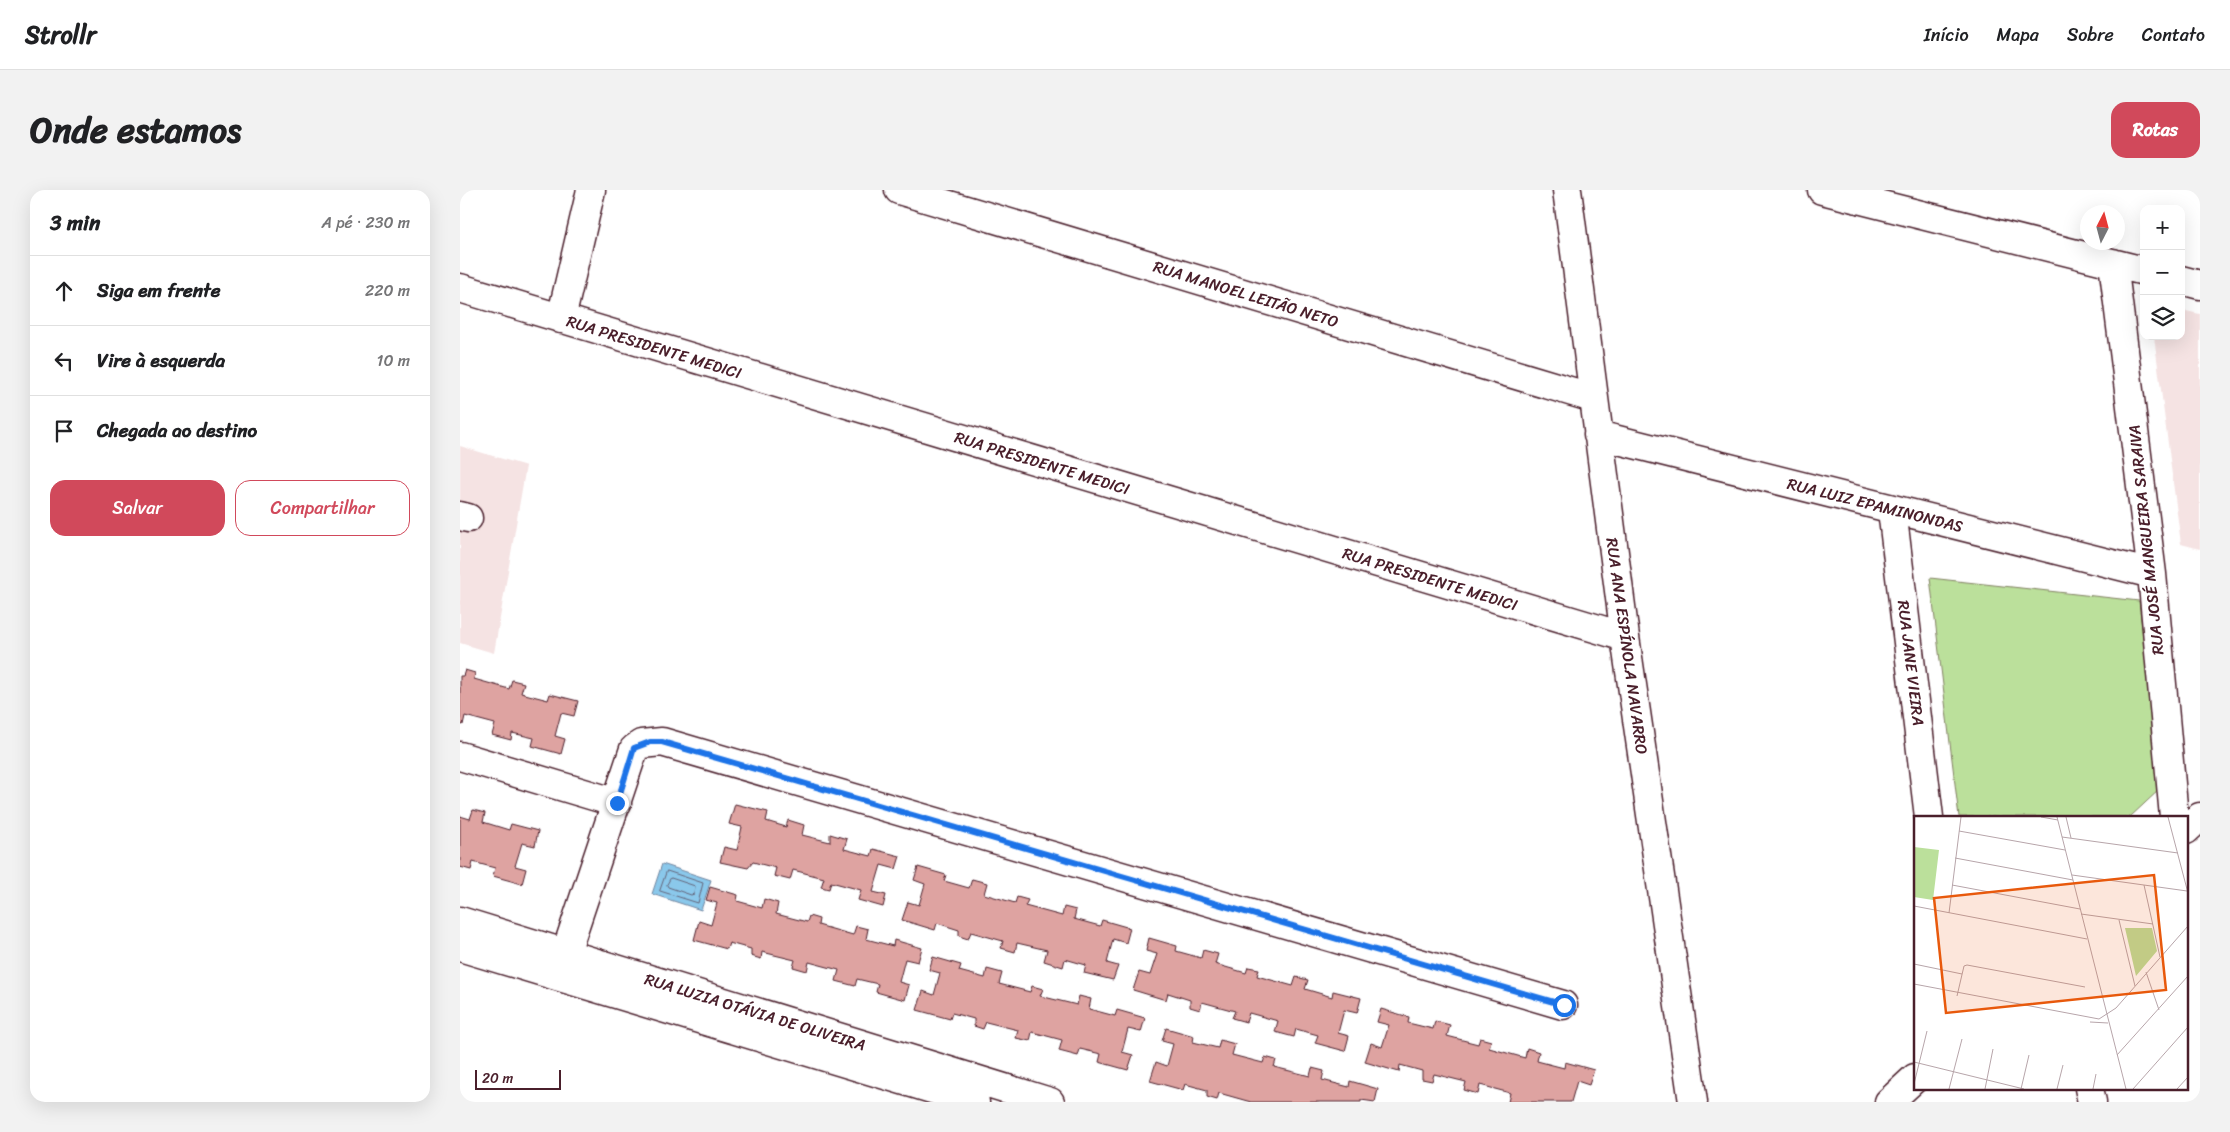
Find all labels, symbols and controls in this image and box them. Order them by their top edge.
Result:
text: Strollr [25,14,96,56]
text: Início [1924,19,1969,51]
text: Mapa [1997,19,2039,51]
text: Sobre [2067,19,2114,51]
text: Contato [2142,19,2205,51]
text: Onde estamos [30,99,241,161]
button: Rotas [2111,102,2200,158]
text: 3 min [50,204,100,242]
north arrow [2080,205,2125,250]
map controls [2140,205,2185,340]
button: + [2140,205,2185,250]
text: A pé · 230 m [321,208,410,237]
button: − [2140,250,2185,295]
street label: RUA MANOEL LEITÃO NETO [1150,252,1342,336]
text: Siga em frente [97,274,220,307]
text: 220 m [365,276,410,305]
icon: ahead [50,277,78,305]
button: layers [2140,295,2185,340]
street label: RUA PRESIDENTE MEDICI [563,307,745,387]
text: Vire à esquerda [97,344,225,377]
text: 10 m [377,346,410,375]
icon: left [50,347,78,375]
text: Chegada ao destino [97,414,257,447]
icon: arrive [50,417,78,445]
street label: RUA PRESIDENTE MEDICI [951,423,1133,503]
street label: RUA JOSÉ MANGUEIRA SARAIVA [2119,424,2173,656]
street label: RUA LUIZ EPAMINONDAS [1784,469,1966,541]
button: Salvar [50,480,225,536]
button: Compartilhar [235,480,410,536]
street label: RUA ANA ESPÍNOLA NAVARRO [1597,536,1657,756]
street label: RUA PRESIDENTE MEDICI [1339,539,1521,619]
street label: RUA JANE VIEIRA [1889,599,1933,727]
route end [606,792,629,815]
inset map [1914,816,2188,1090]
street label: RUA LUZIA OTÁVIA DE OLIVEIRA [641,965,869,1059]
route start [1553,994,1576,1017]
text: 20 m [482,1066,513,1091]
scale bar [475,1067,561,1090]

